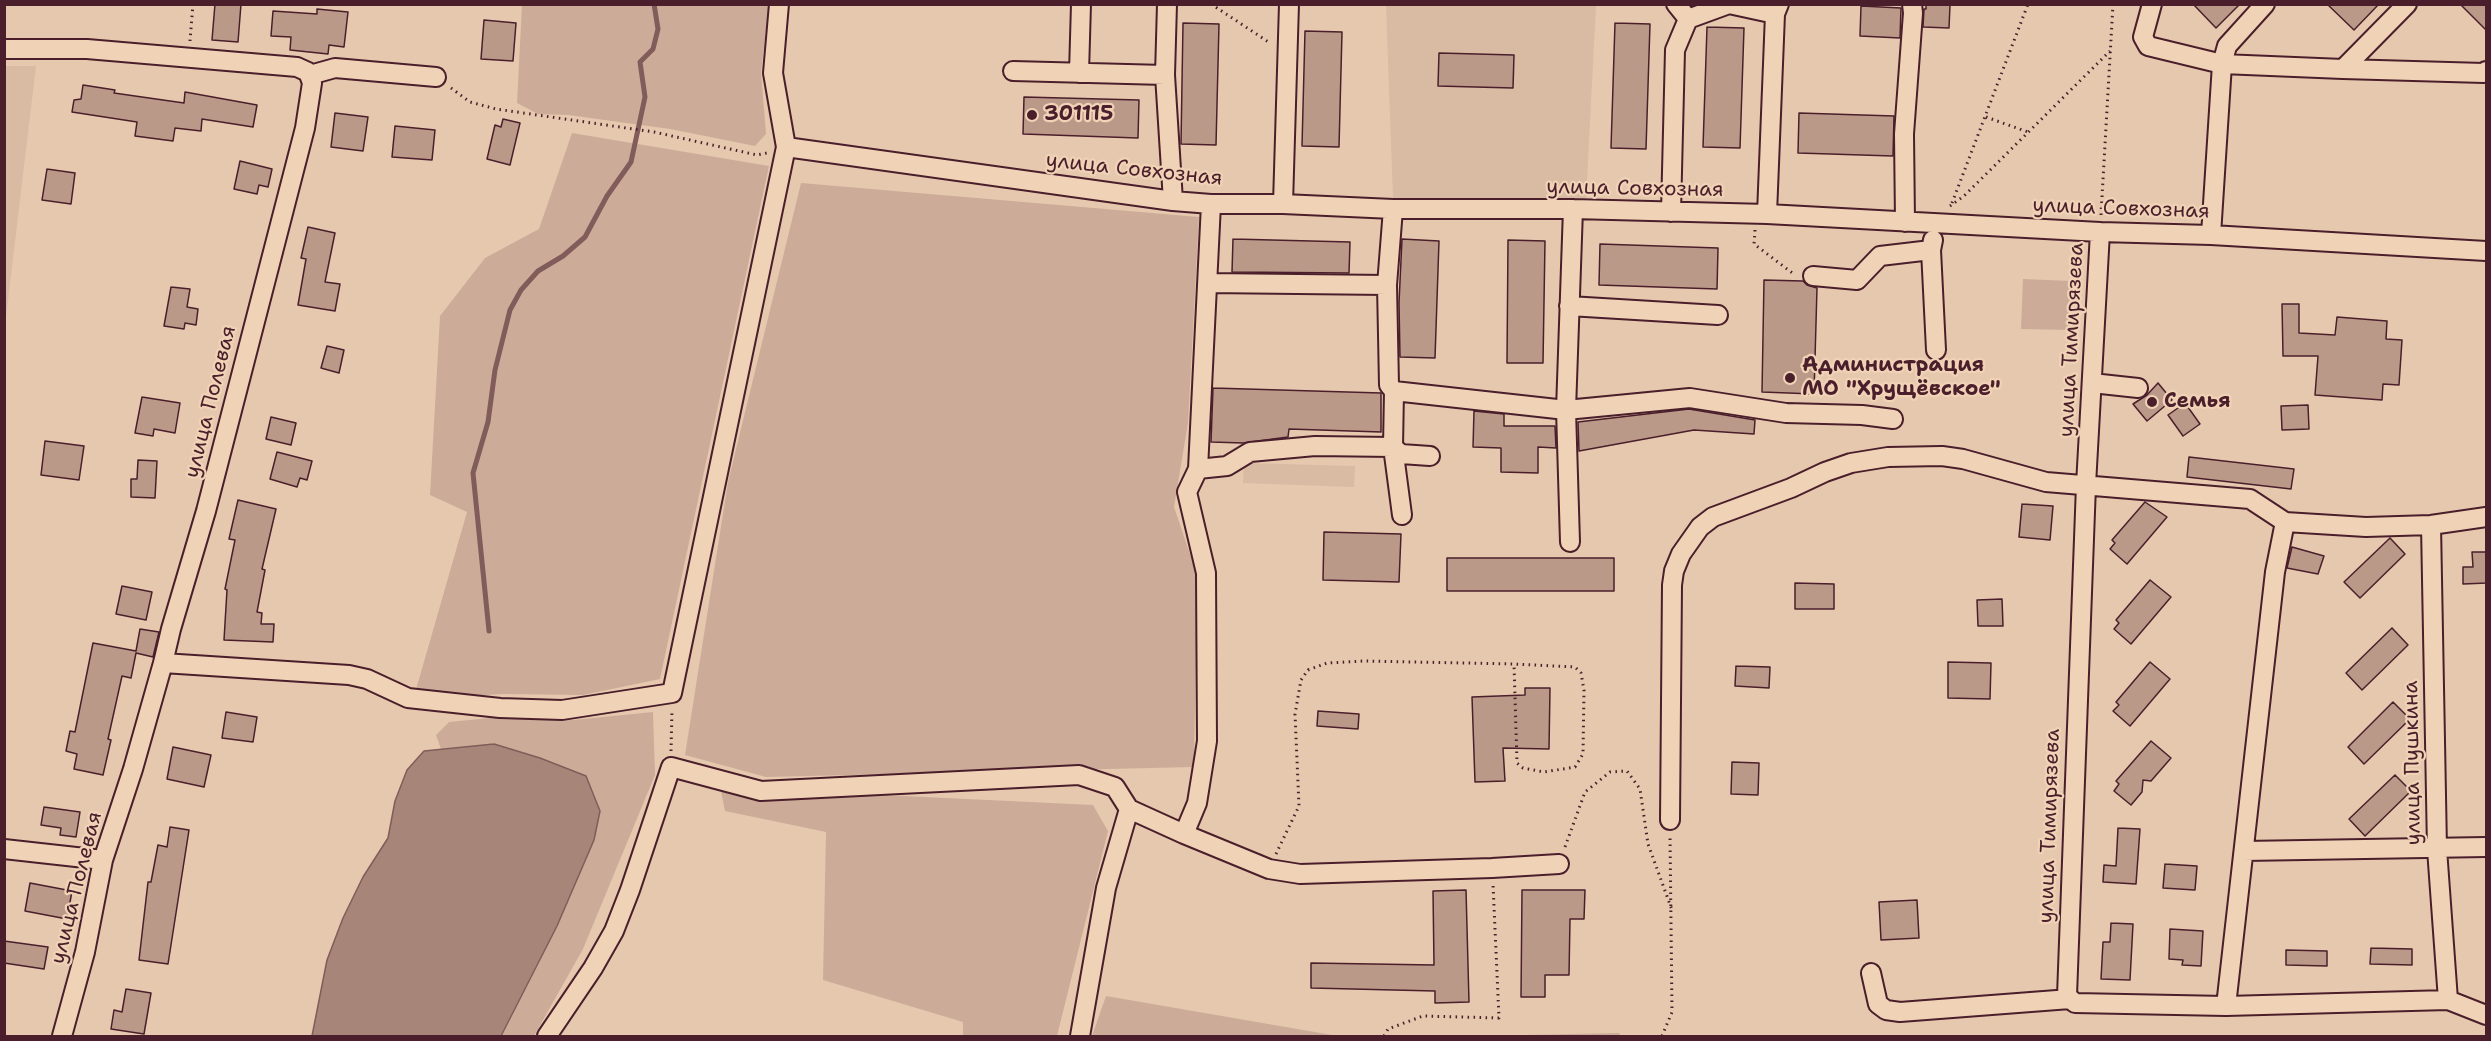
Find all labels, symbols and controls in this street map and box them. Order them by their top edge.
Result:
place label: 301115 [1044,102,1113,128]
marker: 301115 [1025,108,1039,122]
street label: улица Совхозная [1044,148,1224,192]
street label: улица Совхозная [1546,175,1724,203]
street label: улица Совхозная [2032,193,2210,225]
street label: улица Тимирязева [2054,242,2090,438]
street label: улица Полевая [180,323,242,481]
place label: Администрация МО "Хрущёвское" [1802,353,2001,403]
marker: Администрация МО "Хрущёвское" [1783,371,1797,385]
place label: Семья [2164,389,2231,415]
marker: Семья [2145,395,2159,409]
street label: улица Пушкина [2399,680,2427,846]
street label: улица Тимирязева [2034,728,2066,924]
street label: улица Полевая [46,809,108,967]

